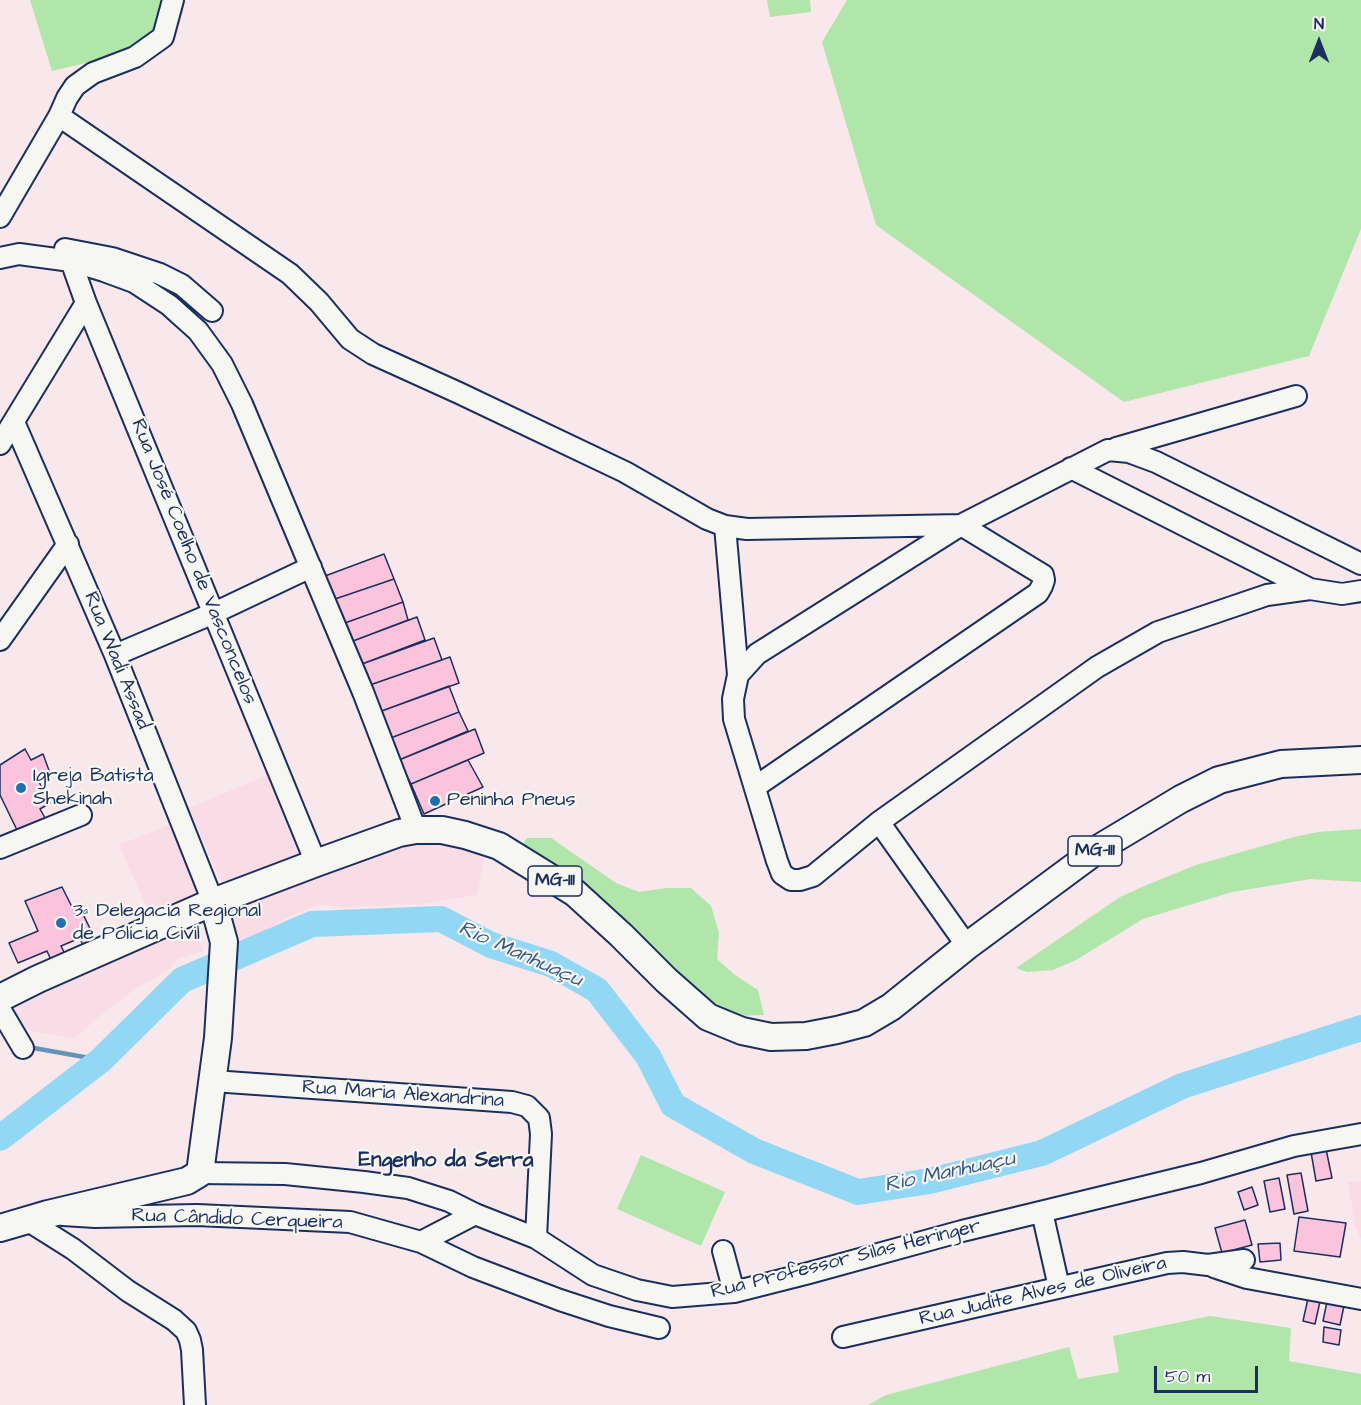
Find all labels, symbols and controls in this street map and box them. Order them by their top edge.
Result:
north arrow [1289,12,1349,72]
text: N [1314,13,1324,35]
street label: Rua José Coelho de Vasconcelos [125,416,261,708]
street label: Rua Wadi Assad [77,589,155,733]
place label: Igreja Batista Shekinah [33,765,154,812]
marker: Igreja Batista Shekinah [14,781,28,795]
place label: Peninha Pneus [447,789,575,813]
marker: Peninha Pneus [428,794,442,808]
road number: MG-111 [1068,836,1122,866]
road number: MG-111 [528,866,582,896]
place label: 3ª Delegacia Regional de Polícia Civil [73,900,261,947]
marker: 3ª Delegacia Regional de Polícia Civil [54,916,68,930]
water label: Rio Manhuaçu [454,917,586,993]
street label: Rua Maria Alexandrina [301,1076,505,1114]
water label: Rio Manhuaçu [883,1147,1017,1199]
district label: Engenho da Serra [359,1149,533,1175]
street label: Rua Cândido Cerqueira [131,1204,343,1236]
street label: Rua Professor Silas Heringer [709,1215,983,1305]
street label: Rua Judite Alves de Oliveira [917,1252,1169,1332]
scale bar [1157,1354,1260,1392]
text: 50 m [1165,1364,1210,1389]

